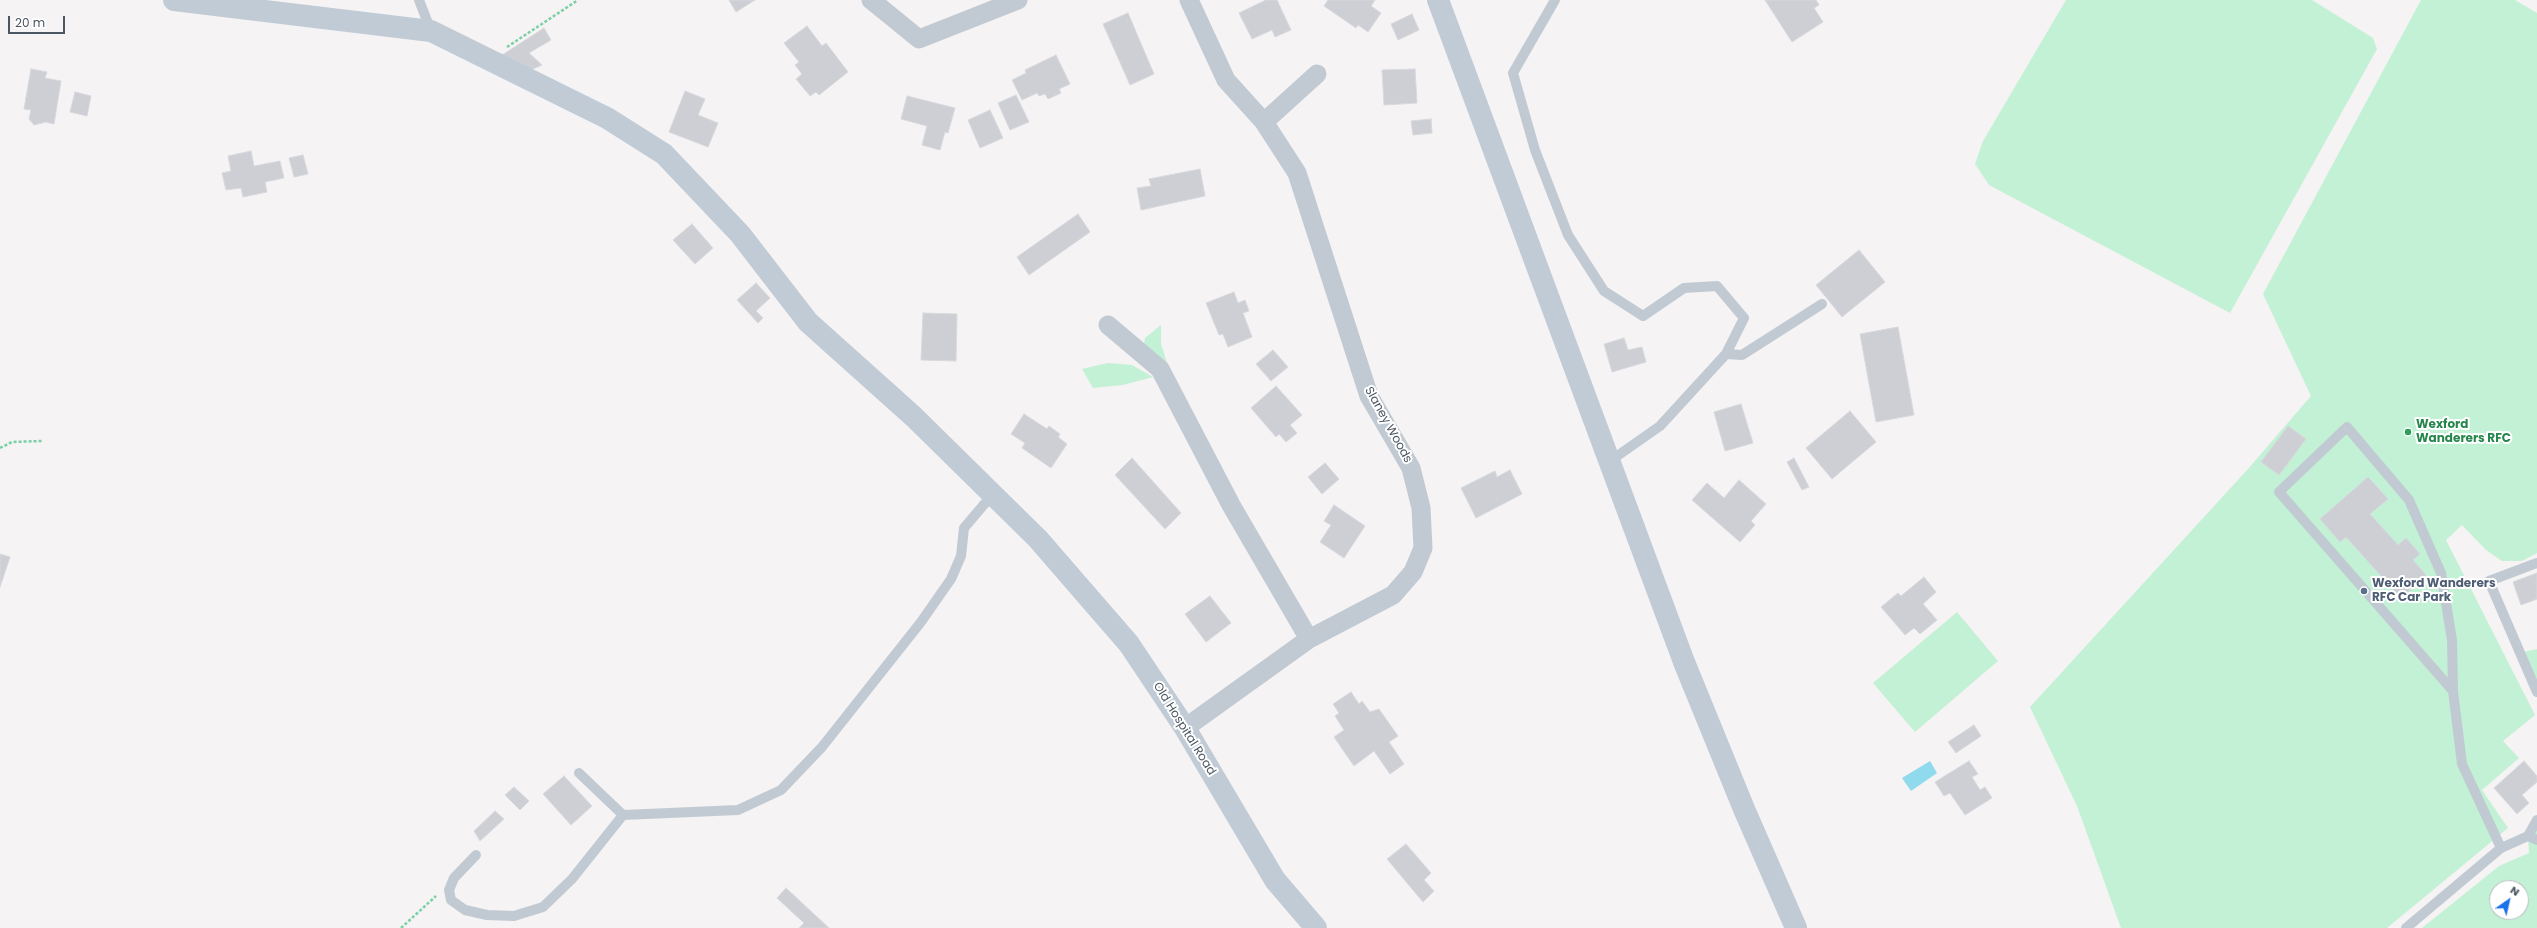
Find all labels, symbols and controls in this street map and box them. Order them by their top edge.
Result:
scale bar [10,8,67,34]
text: 20 m [15,14,45,31]
street label: Slaney Woods [1361,384,1415,466]
place label: Wexford Wanderers RFC [2416,418,2511,446]
marker: Wexford Wanderers RFC [2403,427,2413,437]
place label: Wexford Wanderers RFC Car Park [2372,577,2496,605]
marker: Wexford Wanderers RFC Car Park [2359,586,2369,596]
street label: Old Hospital Road [1150,680,1218,778]
north arrow [2489,880,2529,920]
text: N [2507,882,2523,900]

